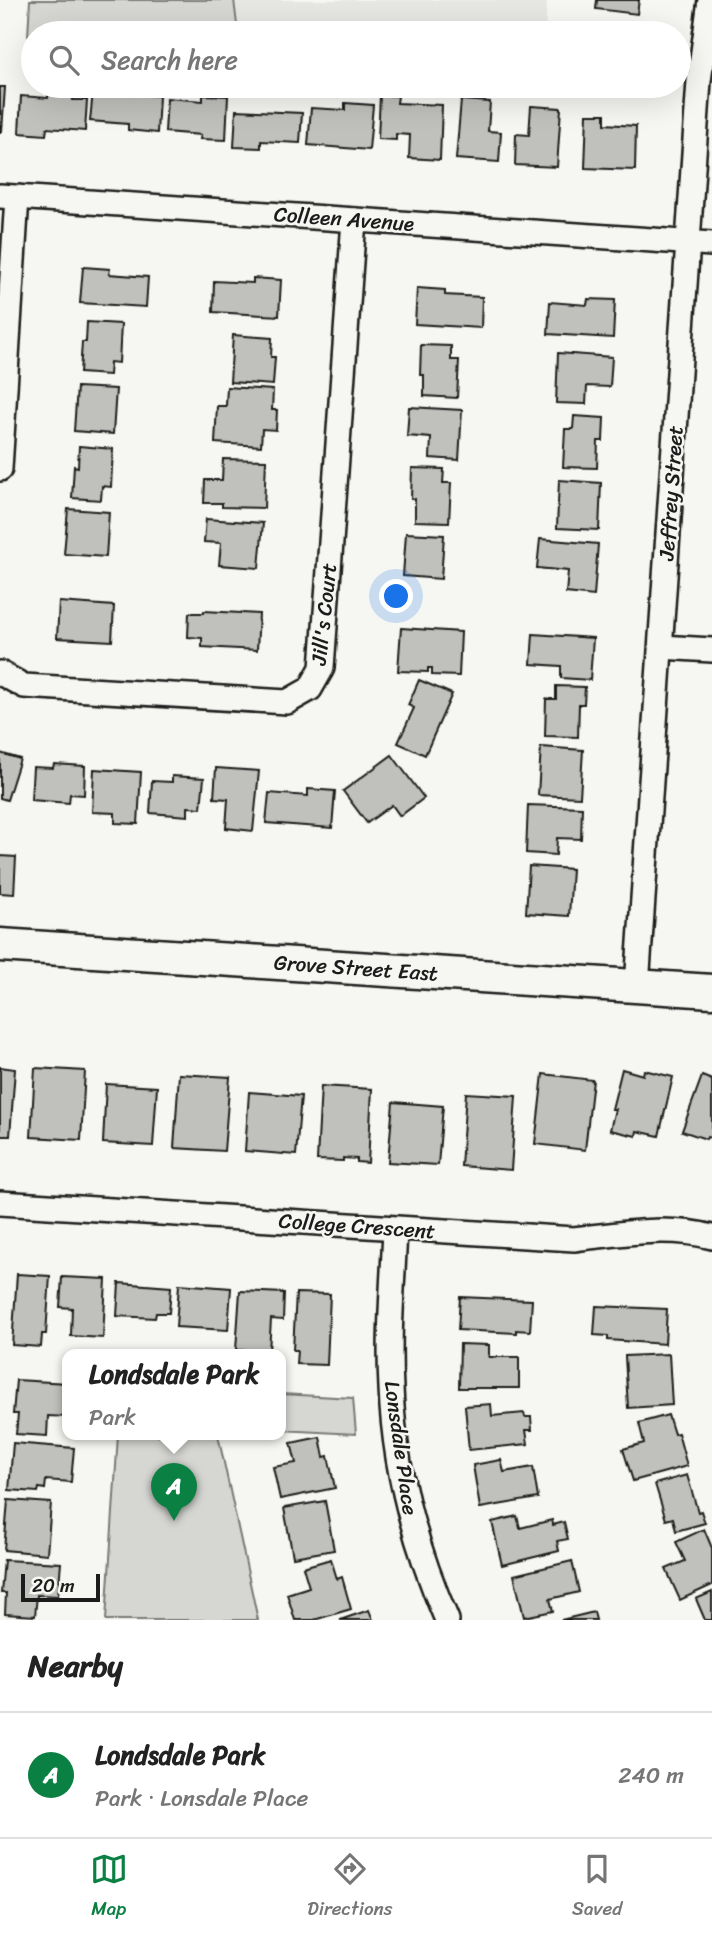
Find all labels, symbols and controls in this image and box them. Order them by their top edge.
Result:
search box [21,21,691,98]
text: Search here [101,37,238,83]
icon: search [45,41,83,79]
street label: Colleen Avenue [273,195,415,243]
street label: Jeffrey Street [647,424,695,563]
street label: Jill's Court [300,561,348,668]
your location [379,579,413,613]
street label: Grove Street East [273,943,439,993]
street label: College Crescent [278,1202,436,1250]
popup [62,1349,286,1440]
text: Londsdale Park [89,1351,259,1397]
street label: Lonsdale Place [373,1378,429,1518]
text: Park [89,1397,136,1438]
pin: A [151,1463,197,1521]
text: 20 m [32,1569,75,1602]
scale bar [21,1571,100,1603]
text: Nearby [28,1639,123,1693]
text: Londsdale Park [95,1732,265,1778]
text: A [43,1755,59,1796]
text: 240 m [618,1755,684,1796]
text: Park · Lonsdale Place [95,1778,308,1819]
tab: Map [90,1850,128,1925]
tab: Directions [307,1850,393,1925]
tab: Saved [572,1850,622,1925]

